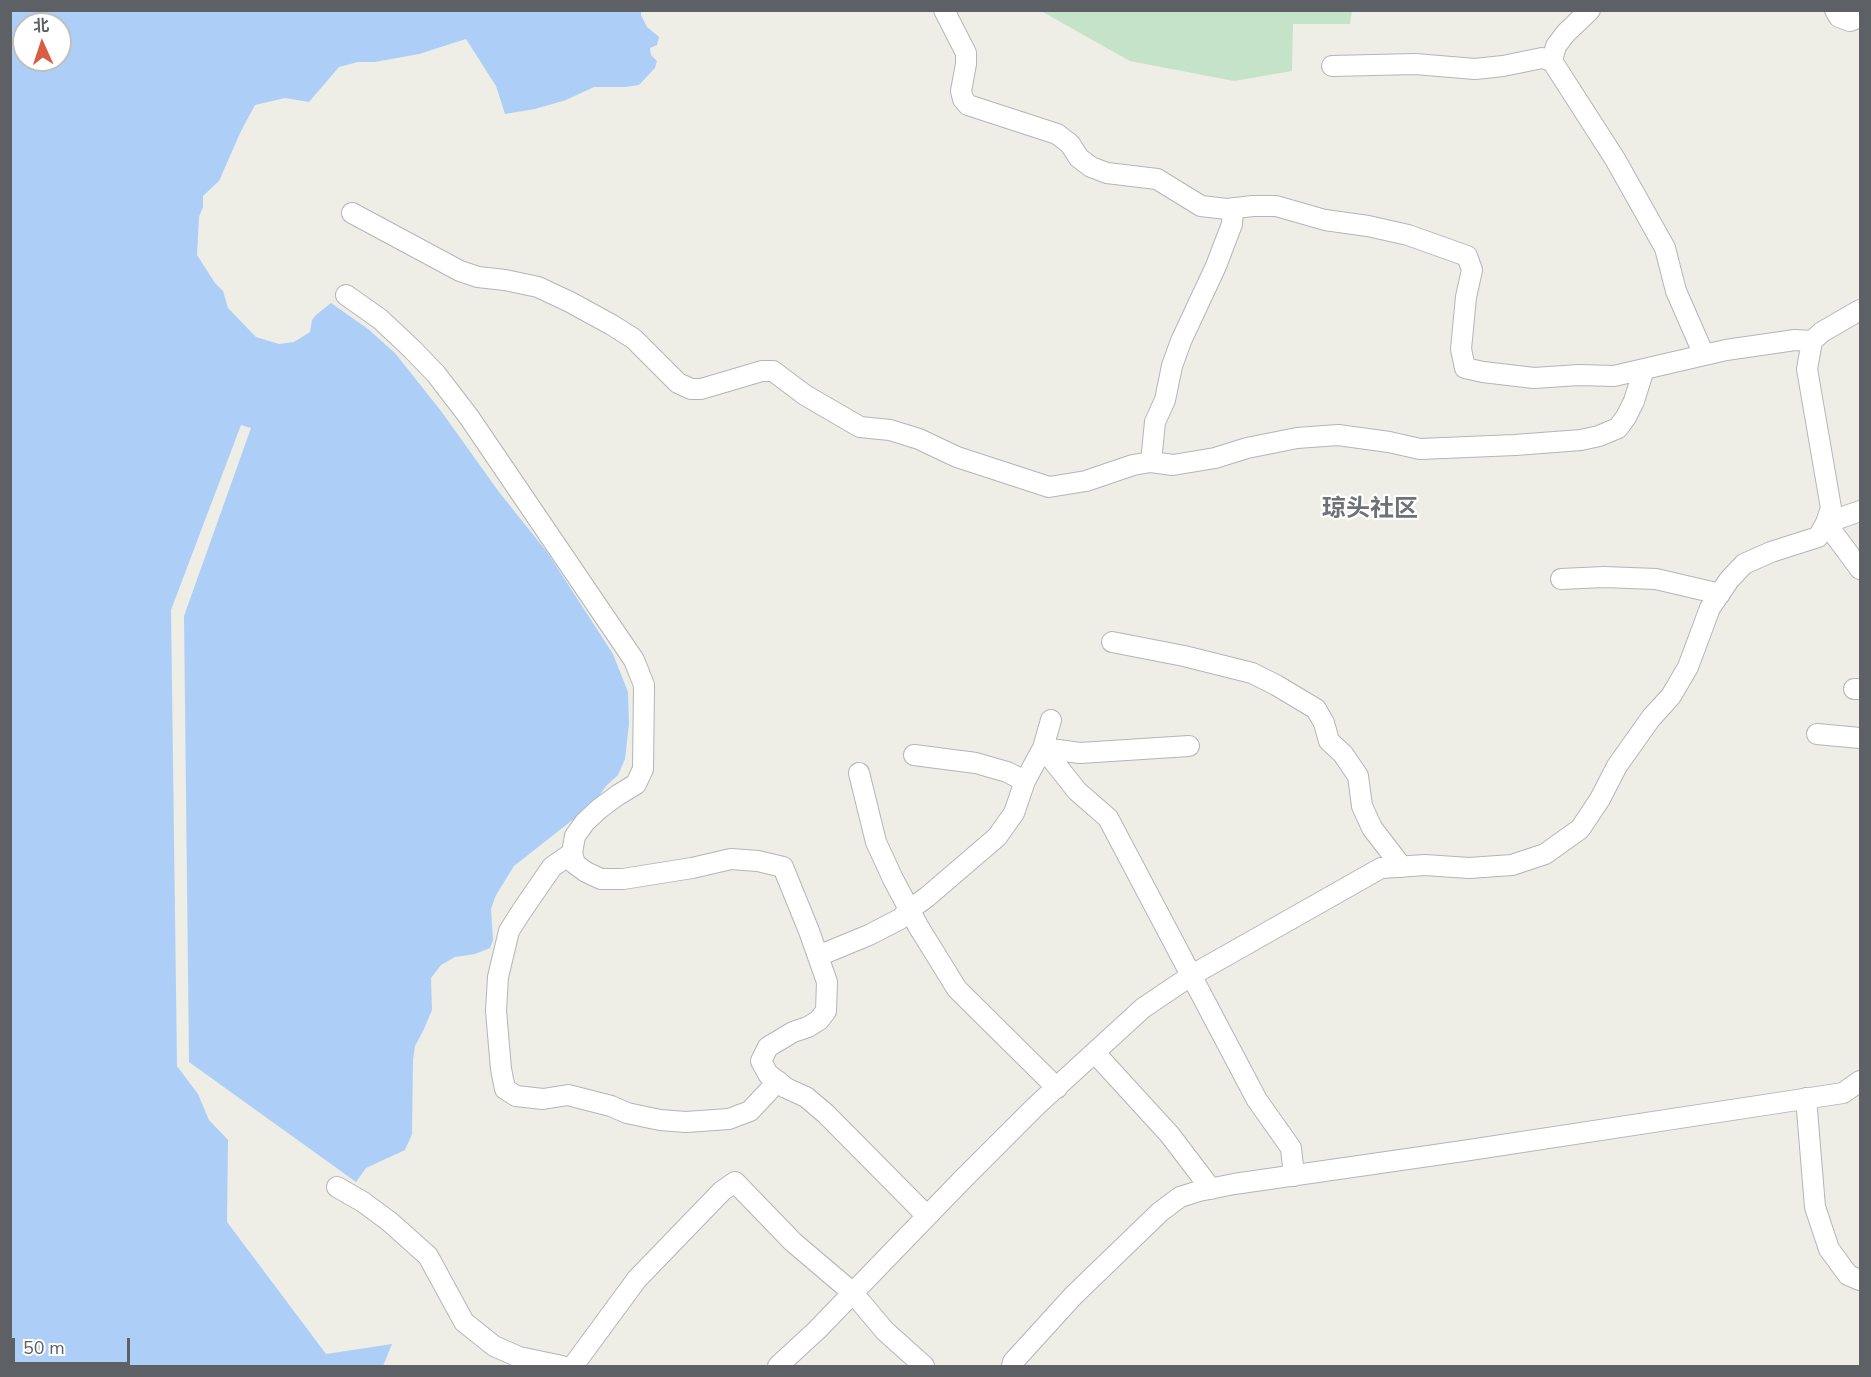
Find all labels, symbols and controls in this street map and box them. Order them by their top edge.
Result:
north arrow [12,12,72,72]
text: 北 [33,15,50,37]
district label: 琼头社区 [1322,496,1418,524]
scale bar [15,1326,134,1364]
text: 50 m [23,1336,65,1360]

